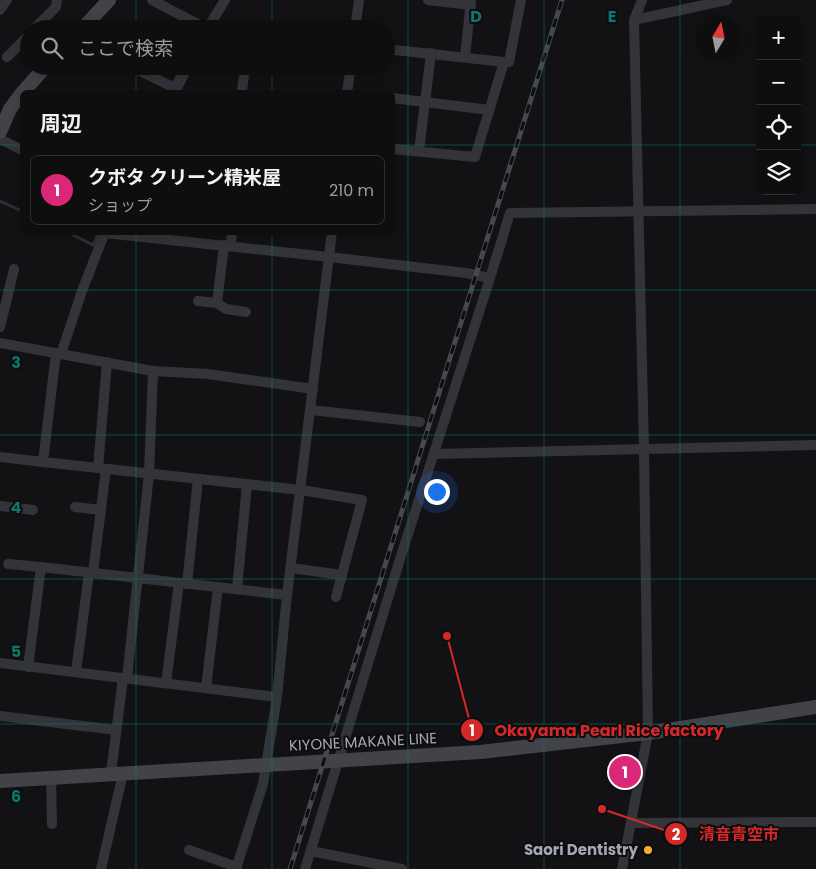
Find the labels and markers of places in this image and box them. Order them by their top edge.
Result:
callout: Okayama Pearl Rice factory [460,715,734,746]
pin: 1 [609,753,641,791]
callout: 清音青空市 [664,819,789,850]
place label: Saori Dentistry [524,839,639,860]
marker: Saori Dentistry [642,844,654,856]

